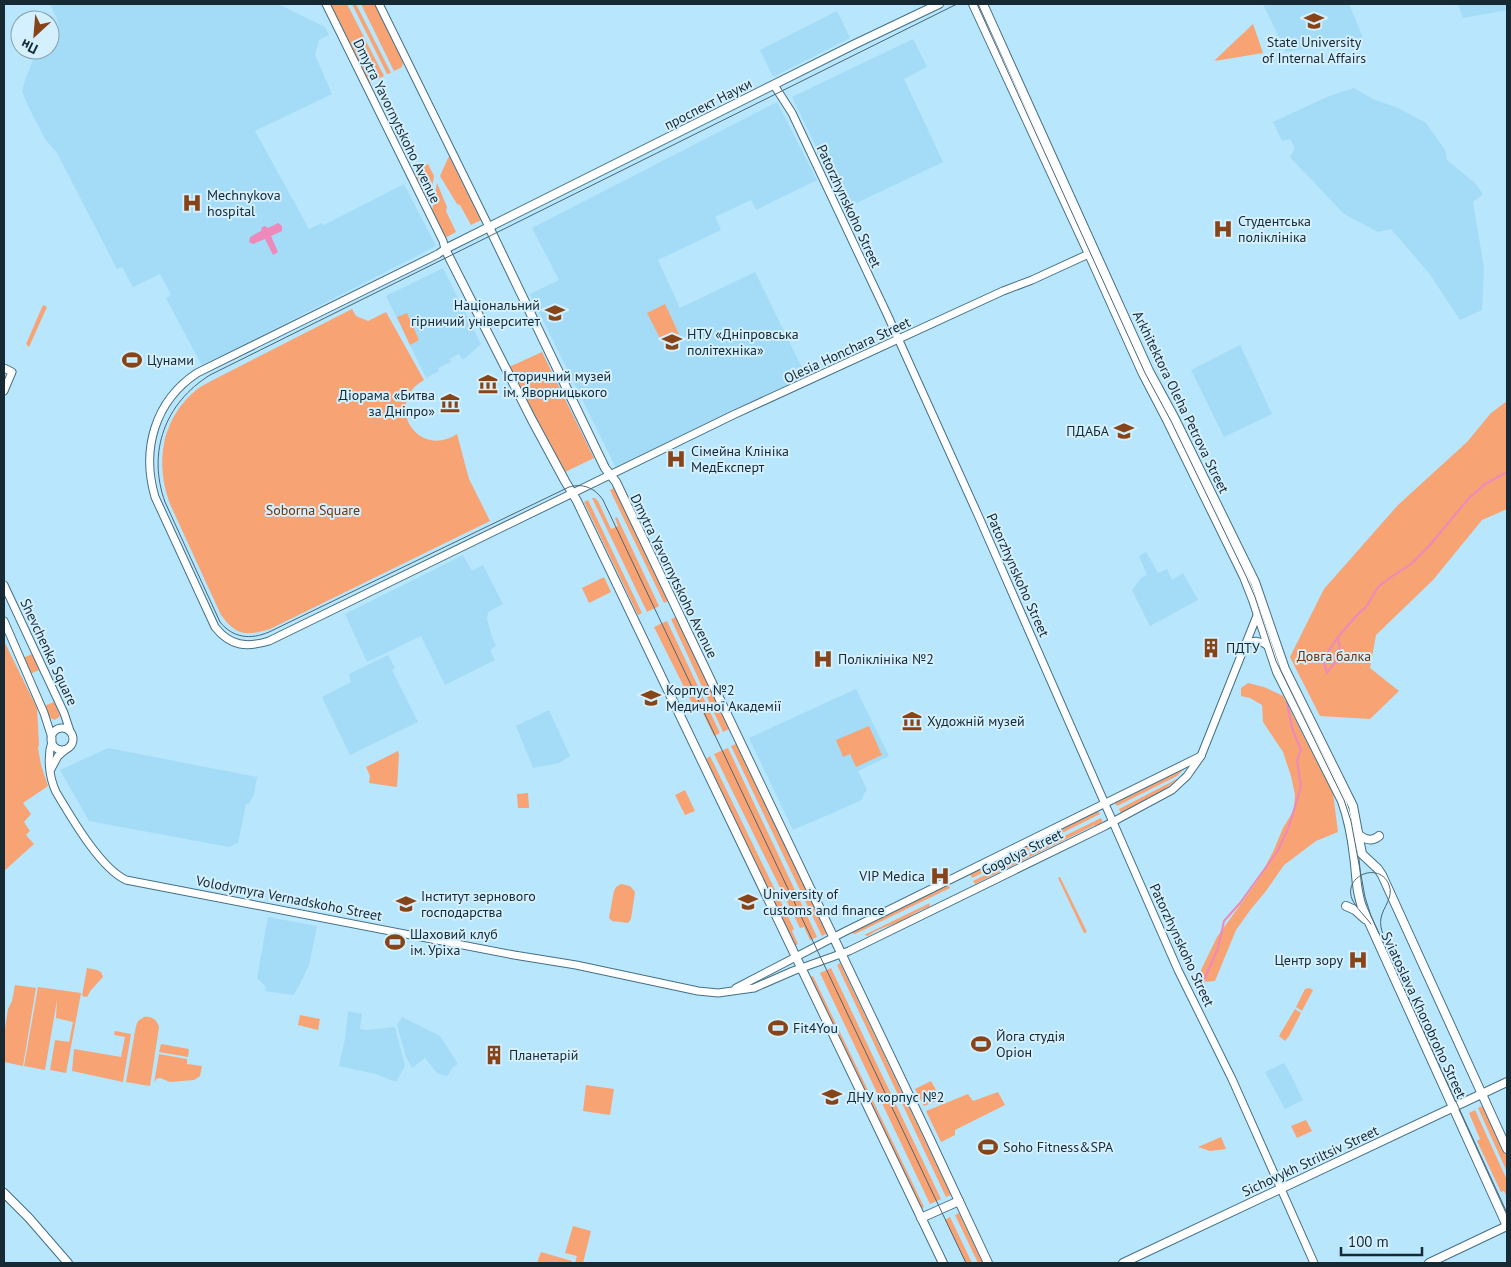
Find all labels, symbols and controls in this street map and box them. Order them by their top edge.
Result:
north arrow [10,10,60,60]
school or university icon: State University of Internal Affairs [1303,10,1325,32]
place label: State University of Internal Affairs [1262,33,1366,67]
text: Пн [18,35,41,58]
street label: Dmytra Yavornytskoho Avenue [349,36,445,206]
street label: проспект Науки [661,74,755,134]
street label: Patorzhynskoho Street [813,142,886,271]
place label: Mechnykova hospital [207,186,281,220]
hospital icon: Mechnykova hospital [181,192,203,214]
place label: Студентська поліклініка [1238,212,1311,246]
hospital icon: Студентська поліклініка [1212,218,1234,240]
place label: Національний гірничий університет [411,296,540,330]
school or university icon: Національний гірничий університет [544,302,566,324]
street label: Arkhitektora Oleha Petrova Street [1129,308,1233,496]
street label: Olesia Honchara Street [781,313,913,387]
place label: НТУ «Дніпровська політехніка» [687,325,799,359]
school or university icon: НТУ «Дніпровська політехніка» [661,331,683,353]
sports icon: Цунами [121,349,143,371]
place label: Цунами [147,351,194,369]
place label: Історичний музей ім. Яворницького [503,367,611,401]
museum icon: Історичний музей ім. Яворницького [477,373,499,395]
place label: Діорама «Битва за Дніпро» [339,386,435,420]
museum icon: Діорама «Битва за Дніпро» [439,392,461,414]
school or university icon: ПДАБА [1113,420,1135,442]
place label: ПДАБА [1066,422,1110,440]
place label: Сімейна Клініка МедЕксперт [691,442,789,476]
hospital icon: Сімейна Клініка МедЕксперт [665,448,687,470]
street label: Dmytra Yavornytskoho Avenue [626,491,722,661]
park label: Soborna Square [266,501,360,519]
street label: Patorzhynskoho Street [983,510,1054,640]
street label: Shevchenka Square [16,596,82,708]
building icon: ПДТУ [1200,637,1222,659]
place label: ПДТУ [1226,639,1260,657]
park label: Довга балка [1297,647,1371,665]
hospital icon: Поліклініка №2 [812,648,834,670]
place label: Поліклініка №2 [838,650,934,668]
place label: Корпус №2 Медичної Академії [666,681,781,715]
school or university icon: Корпус №2 Медичної Академії [640,687,662,709]
museum icon: Художній музей [901,710,923,732]
place label: Художній музей [927,712,1025,730]
street label: Gogolya Street [978,824,1066,879]
hospital icon: VIP Medica [929,865,951,887]
place label: VIP Medica [858,867,925,885]
street label: Volodymyra Vernadskoho Street [194,871,384,925]
street label: Patorzhynskoho Street [1146,881,1219,1010]
place label: University of customs and finance [763,885,885,919]
place label: Інститут зернового господарства [421,887,536,921]
school or university icon: University of customs and finance [737,891,759,913]
school or university icon: Інститут зернового господарства [395,893,417,915]
place label: Шаховий клуб ім. Уріха [410,925,498,959]
street label: Sviatoslava Khorobroho Street [1377,929,1471,1101]
sports icon: Шаховий клуб ім. Уріха [384,931,406,953]
hospital icon: Центр зору [1347,949,1369,971]
place label: Центр зору [1275,951,1343,969]
sports icon: Fit4You [767,1017,789,1039]
place label: Fit4You [793,1019,838,1037]
place label: Йога студія Оріон [996,1027,1065,1061]
sports icon: Йога студія Оріон [970,1033,992,1055]
building icon: Планетарій [483,1044,505,1066]
place label: Планетарій [509,1046,578,1064]
school or university icon: ДНУ корпус №2 [821,1086,843,1108]
place label: ДНУ корпус №2 [847,1088,944,1106]
street label: Sichovykh Striltsiv Street [1239,1121,1381,1201]
sports icon: Soho Fitness&SPA [977,1136,999,1158]
place label: Soho Fitness&SPA [1003,1138,1114,1156]
scale bar [1341,1224,1422,1256]
text: 100 m [1348,1232,1389,1251]

